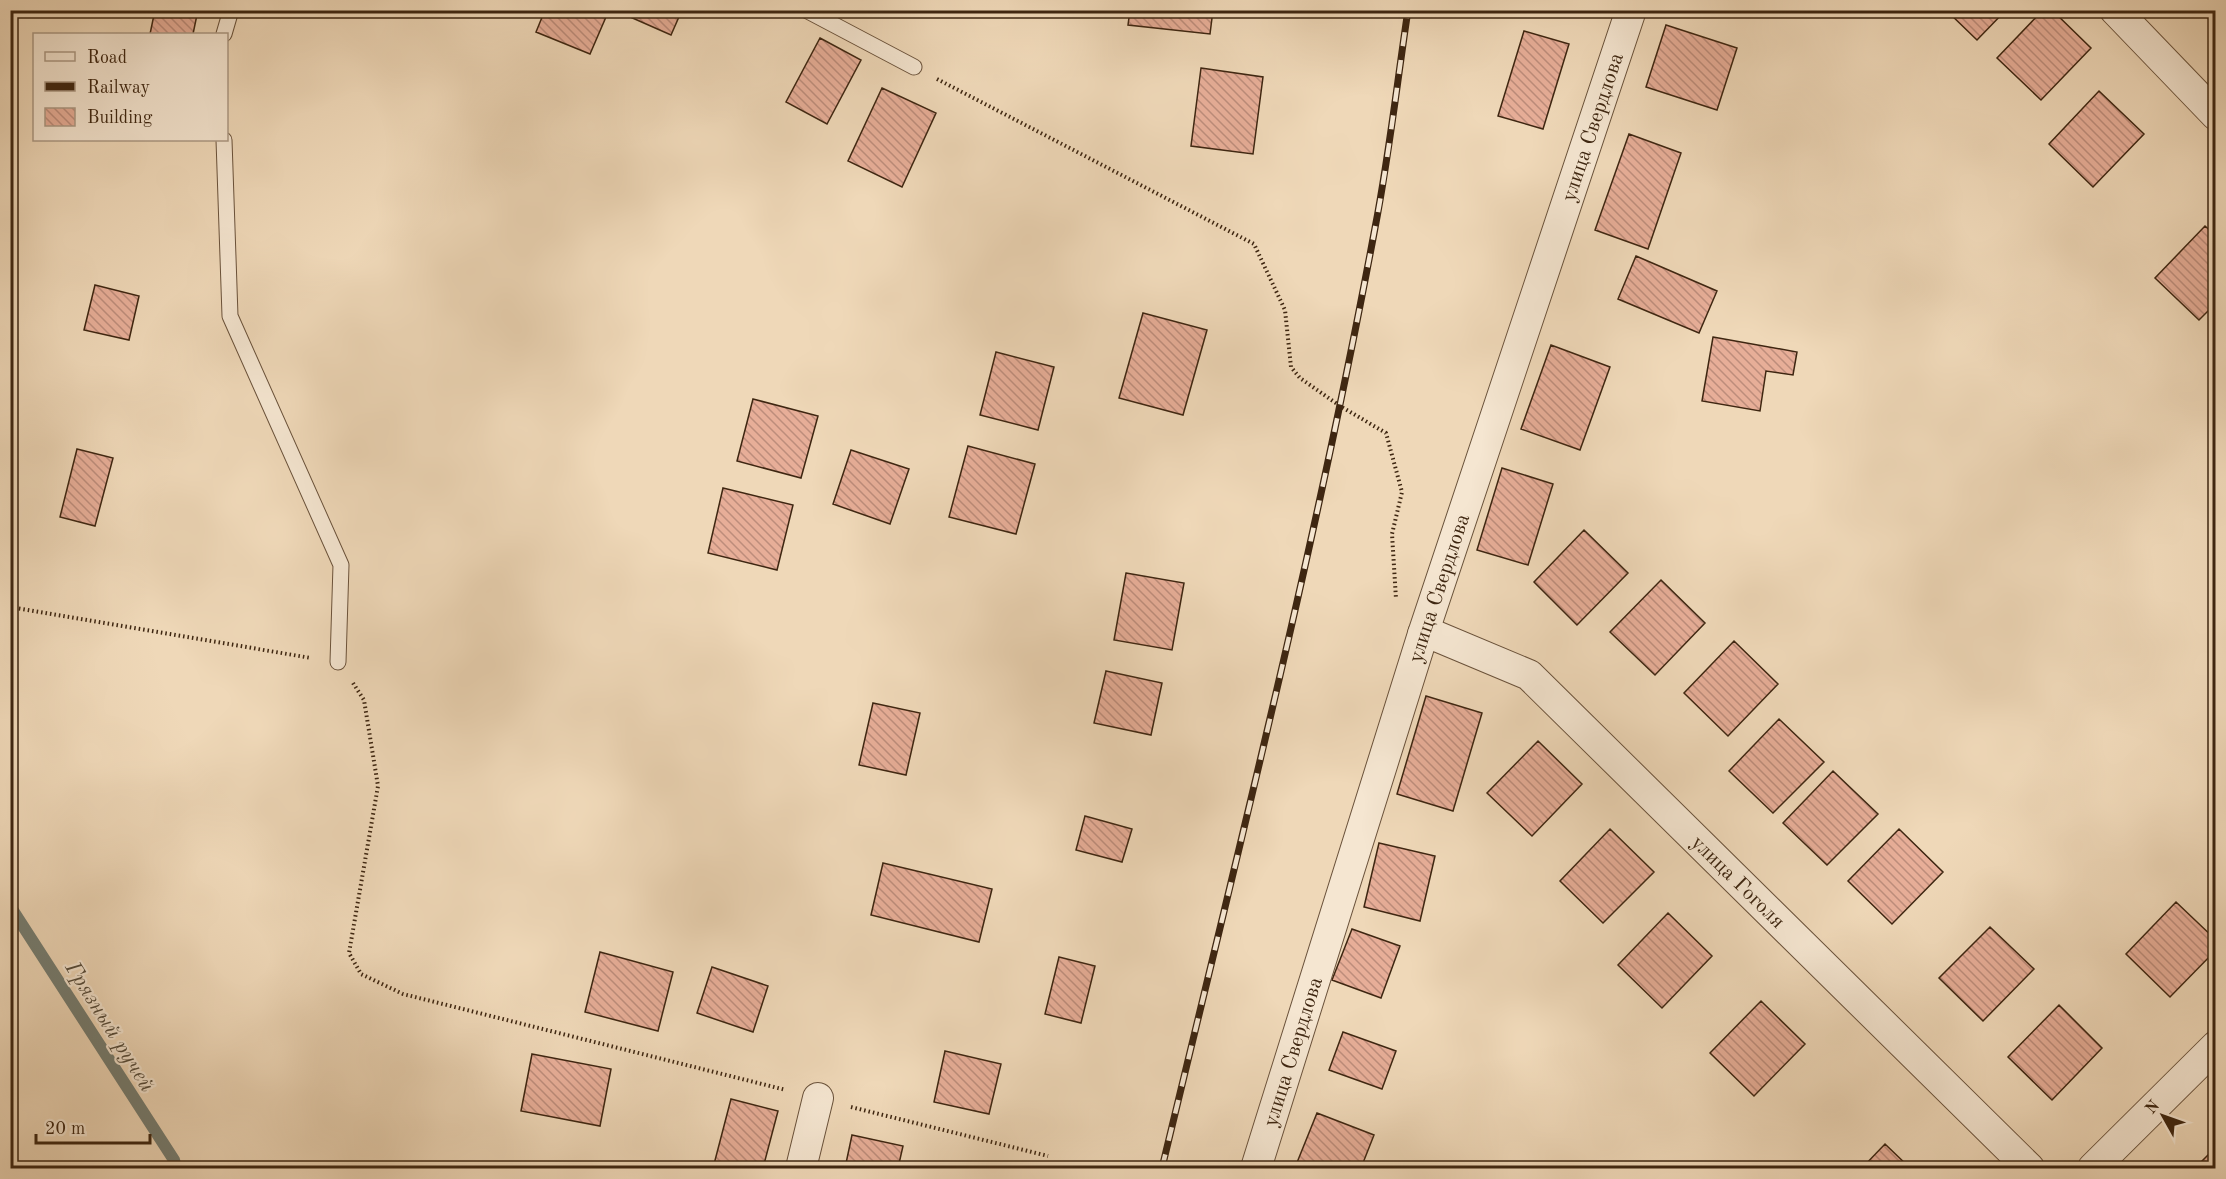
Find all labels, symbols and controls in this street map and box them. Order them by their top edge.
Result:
legend [33,33,228,141]
text: Road [87,49,127,67]
street label: улица Свердлова [1559,50,1628,205]
text: Railway [87,79,150,97]
text: Building [87,109,153,127]
street label: улица Свердлова [1406,511,1474,666]
street label: улица Гоголя [1686,832,1788,933]
water label: Грязный ручей [60,957,158,1096]
street label: улица Свердлова [1261,975,1327,1129]
north arrow [2133,1086,2193,1146]
text: N [2143,1097,2164,1117]
scale bar [36,1107,150,1145]
text: 20 m [45,1120,85,1138]

